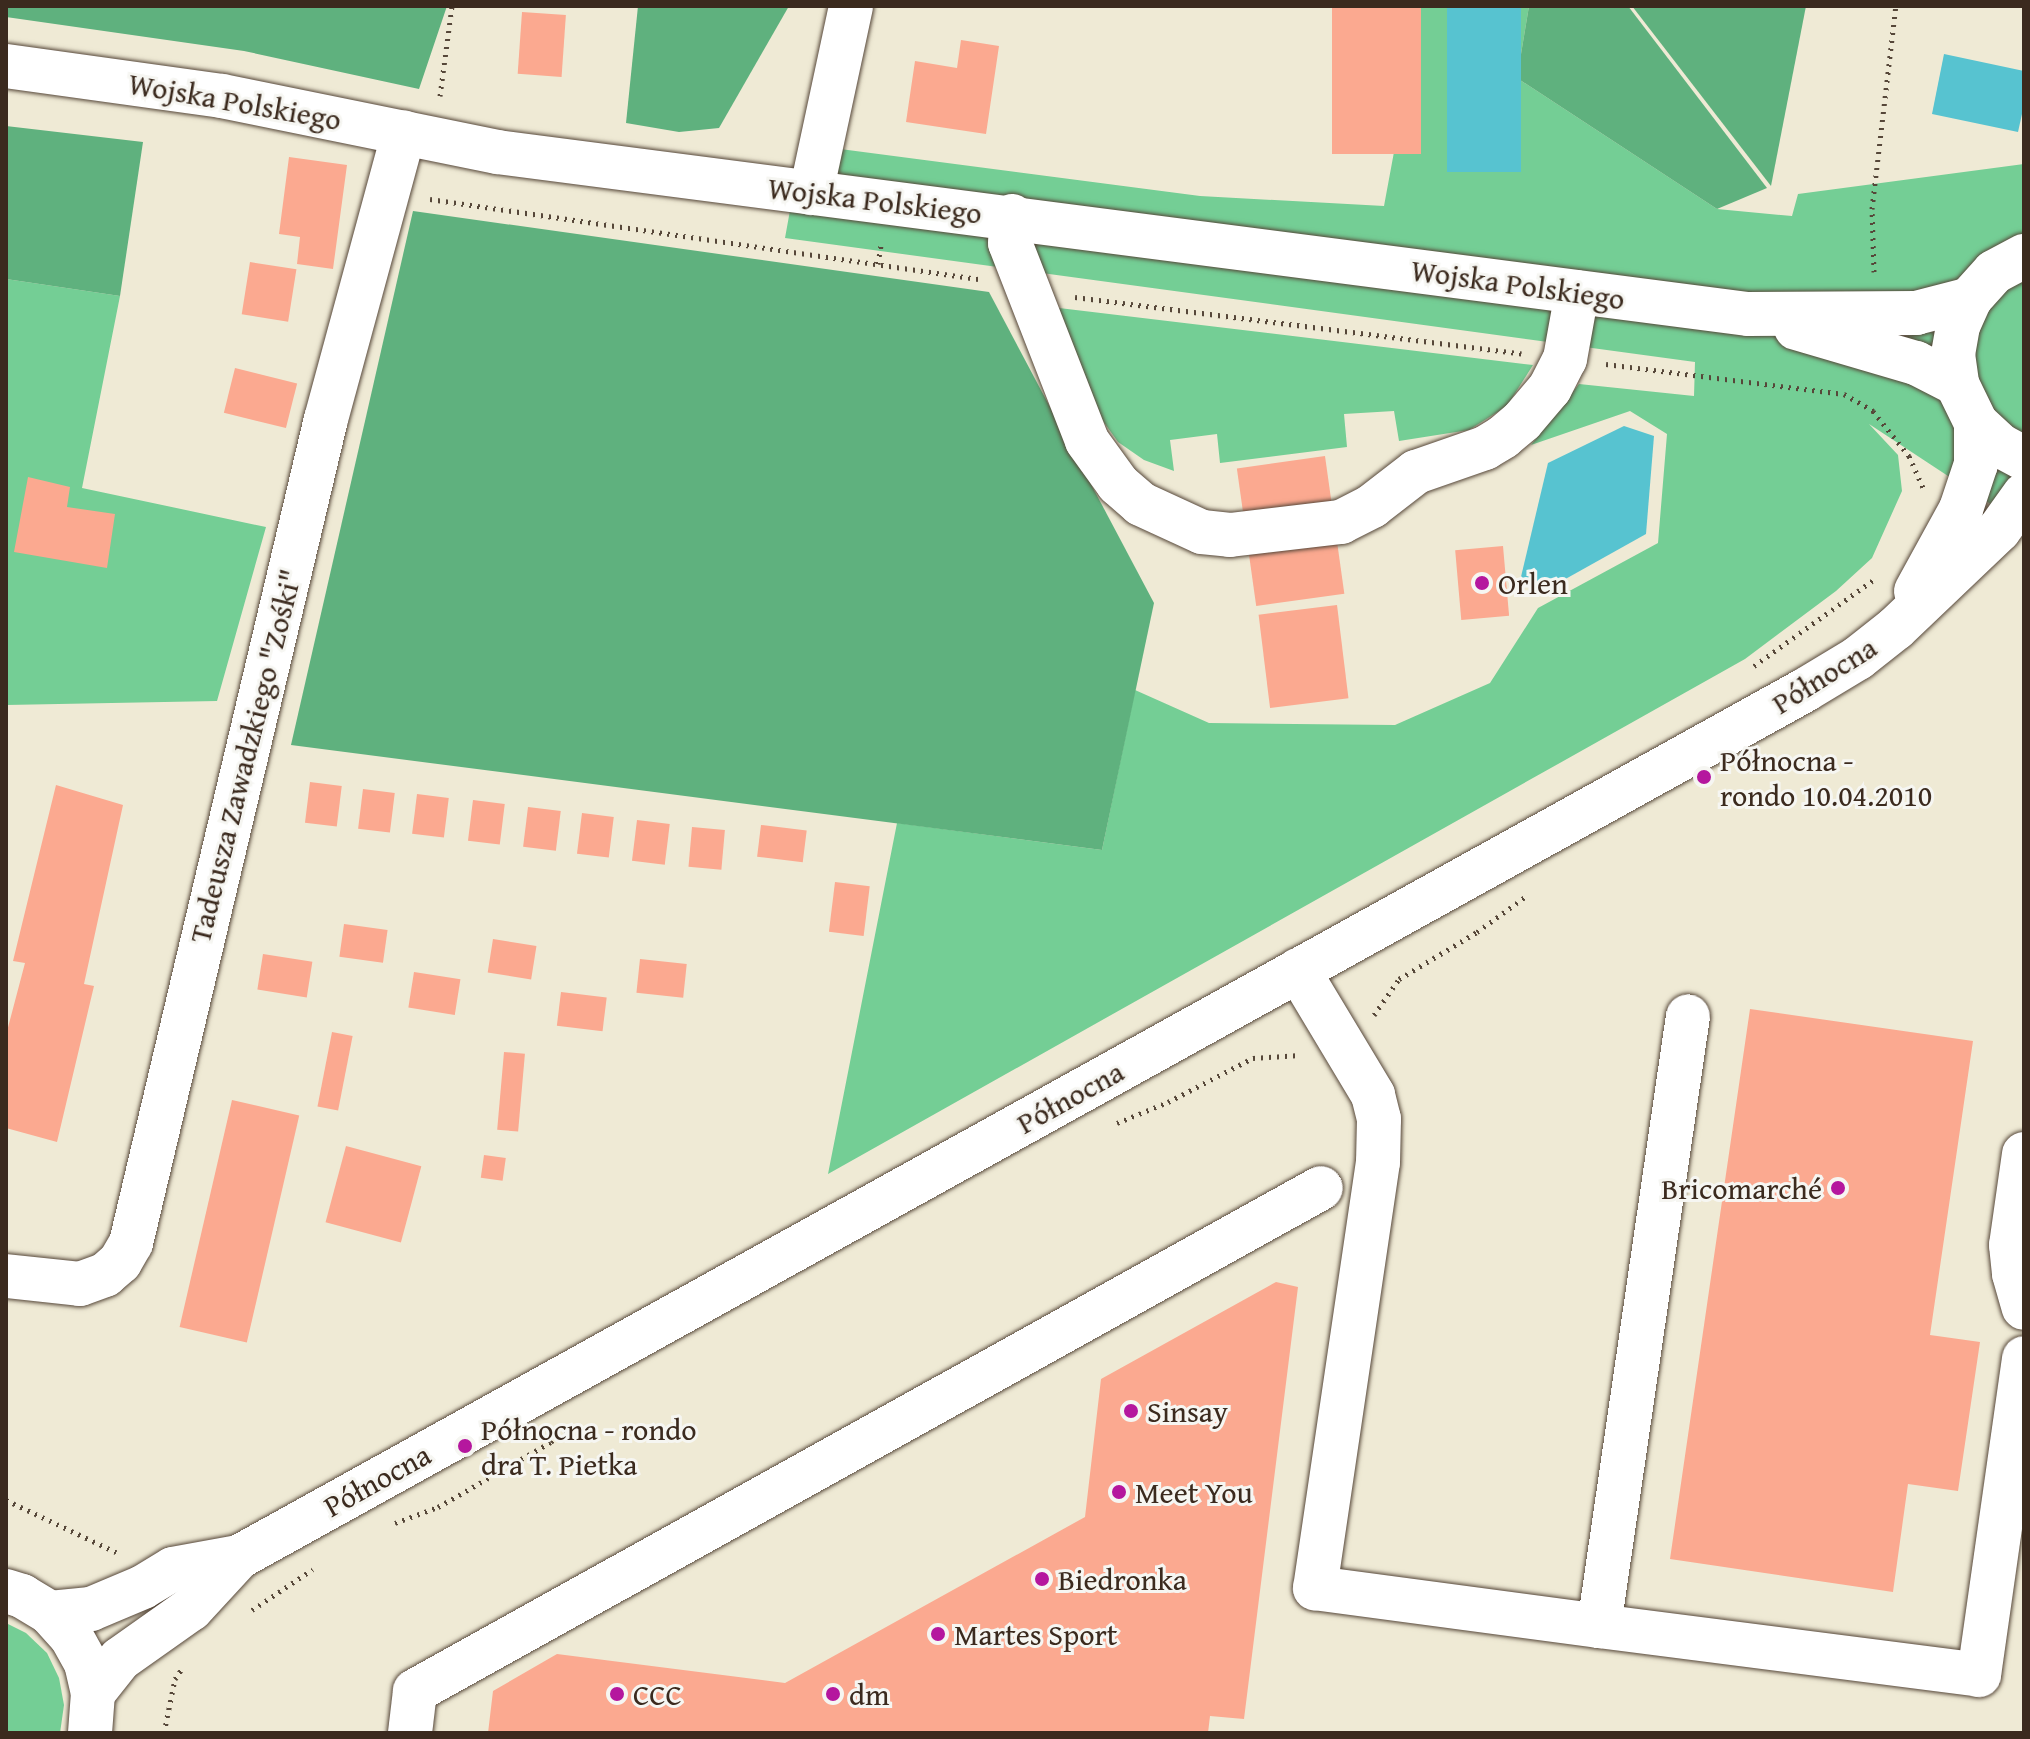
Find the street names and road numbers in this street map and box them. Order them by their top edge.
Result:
street label: Wojska Polskiego [126,65,344,137]
street label: Wojska Polskiego [766,169,984,231]
street label: Wojska Polskiego [1409,251,1627,317]
street label: Tadeusza Zawadzkiego "Zośki" [181,566,309,946]
street label: Północna [1765,629,1883,721]
street label: Północna [1010,1053,1130,1141]
street label: Północna [317,1436,437,1524]

